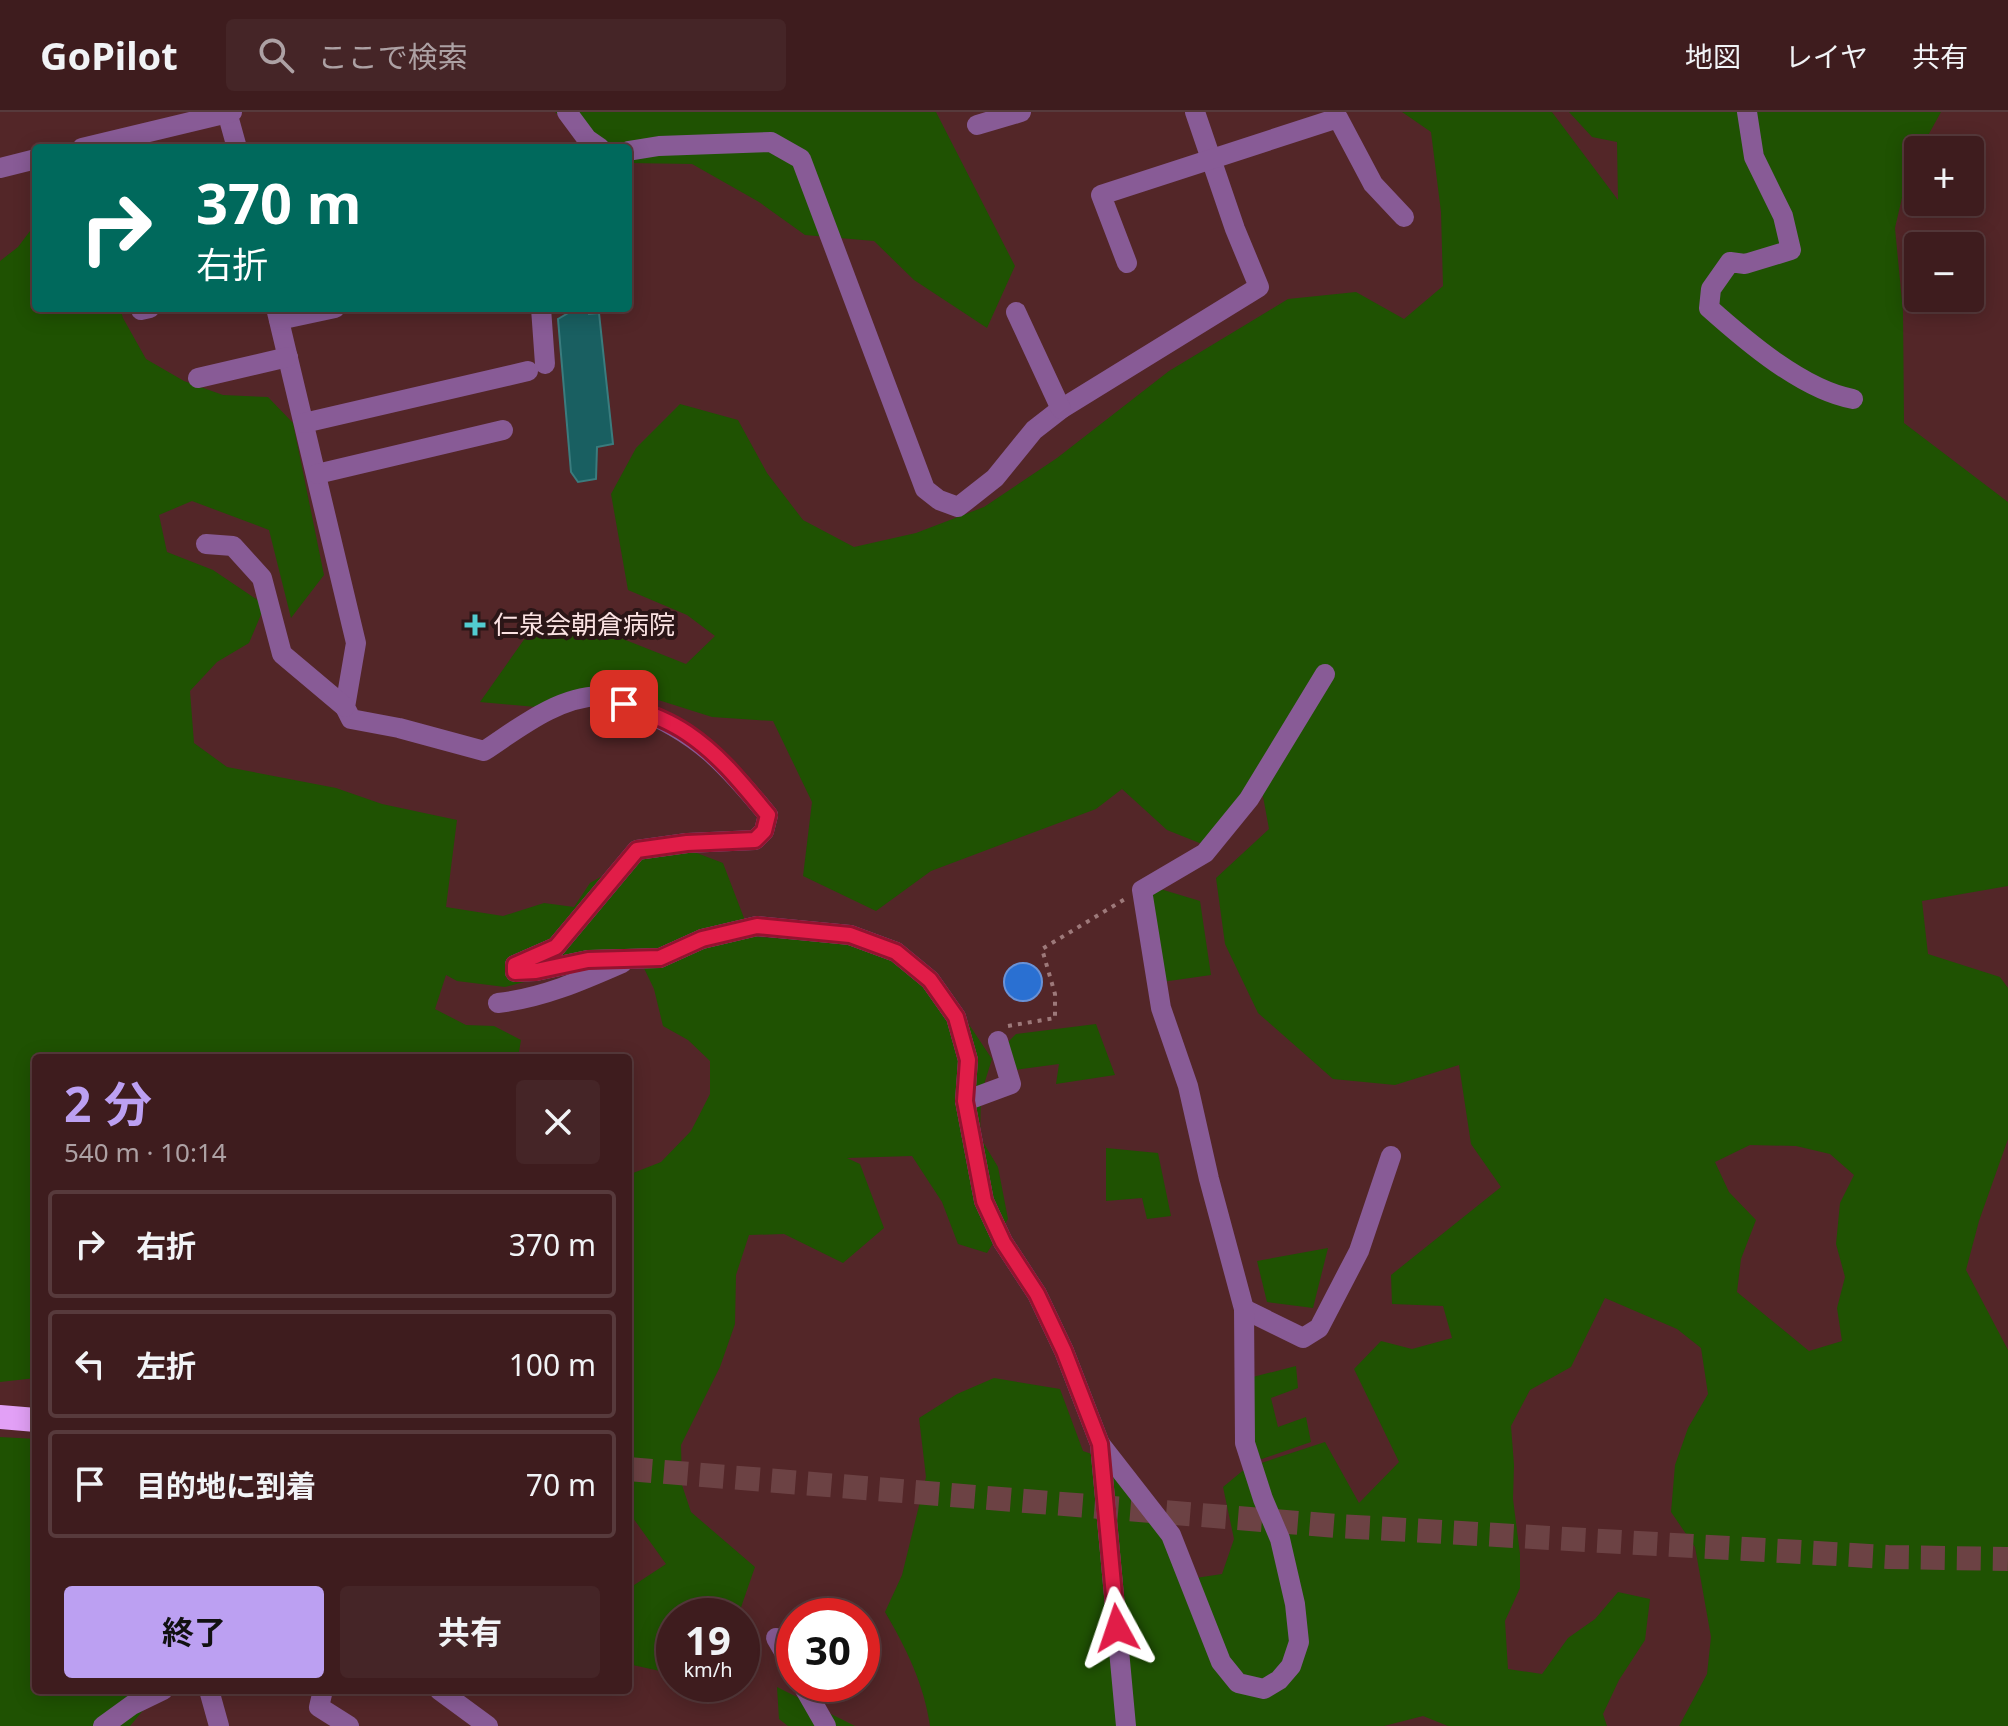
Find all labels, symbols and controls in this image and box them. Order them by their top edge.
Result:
search box [226,19,786,91]
text: GoPilot [40,29,178,81]
icon: search [254,33,298,77]
text: ここで検索 [318,36,468,77]
text: 地図 [1685,37,1741,75]
text: レイヤ [1785,37,1868,75]
text: 共有 [1912,37,1968,75]
map controls [1904,136,1984,312]
button: + [1904,136,1984,216]
text: 370 m [196,164,361,240]
icon: right [64,176,168,280]
button: − [1904,232,1984,312]
text: 右折 [196,240,268,289]
place label: 仁泉会朝倉病院 [493,606,675,642]
marker: 仁泉会朝倉病院 [464,614,486,636]
pin [590,670,658,738]
icon: arrive [602,682,646,726]
text: 2 分 [64,1071,152,1136]
button: close [516,1080,600,1164]
text: 540 m · 10:14 [64,1134,227,1170]
icon: right [68,1222,112,1266]
text: 370 m [509,1224,596,1265]
text: 右折 [136,1225,196,1266]
icon: left [68,1342,112,1386]
text: 100 m [509,1344,596,1385]
text: 左折 [136,1345,196,1386]
icon: arrive [68,1462,112,1506]
text: 70 m [526,1464,596,1505]
text: 目的地に到着 [136,1465,316,1506]
button: 終了 [64,1586,324,1678]
button: 共有 [340,1586,600,1678]
position arrow [1075,1586,1159,1670]
speed limit sign: 30 [776,1598,880,1702]
text: 19 [685,1612,731,1667]
text: km/h [683,1656,733,1683]

